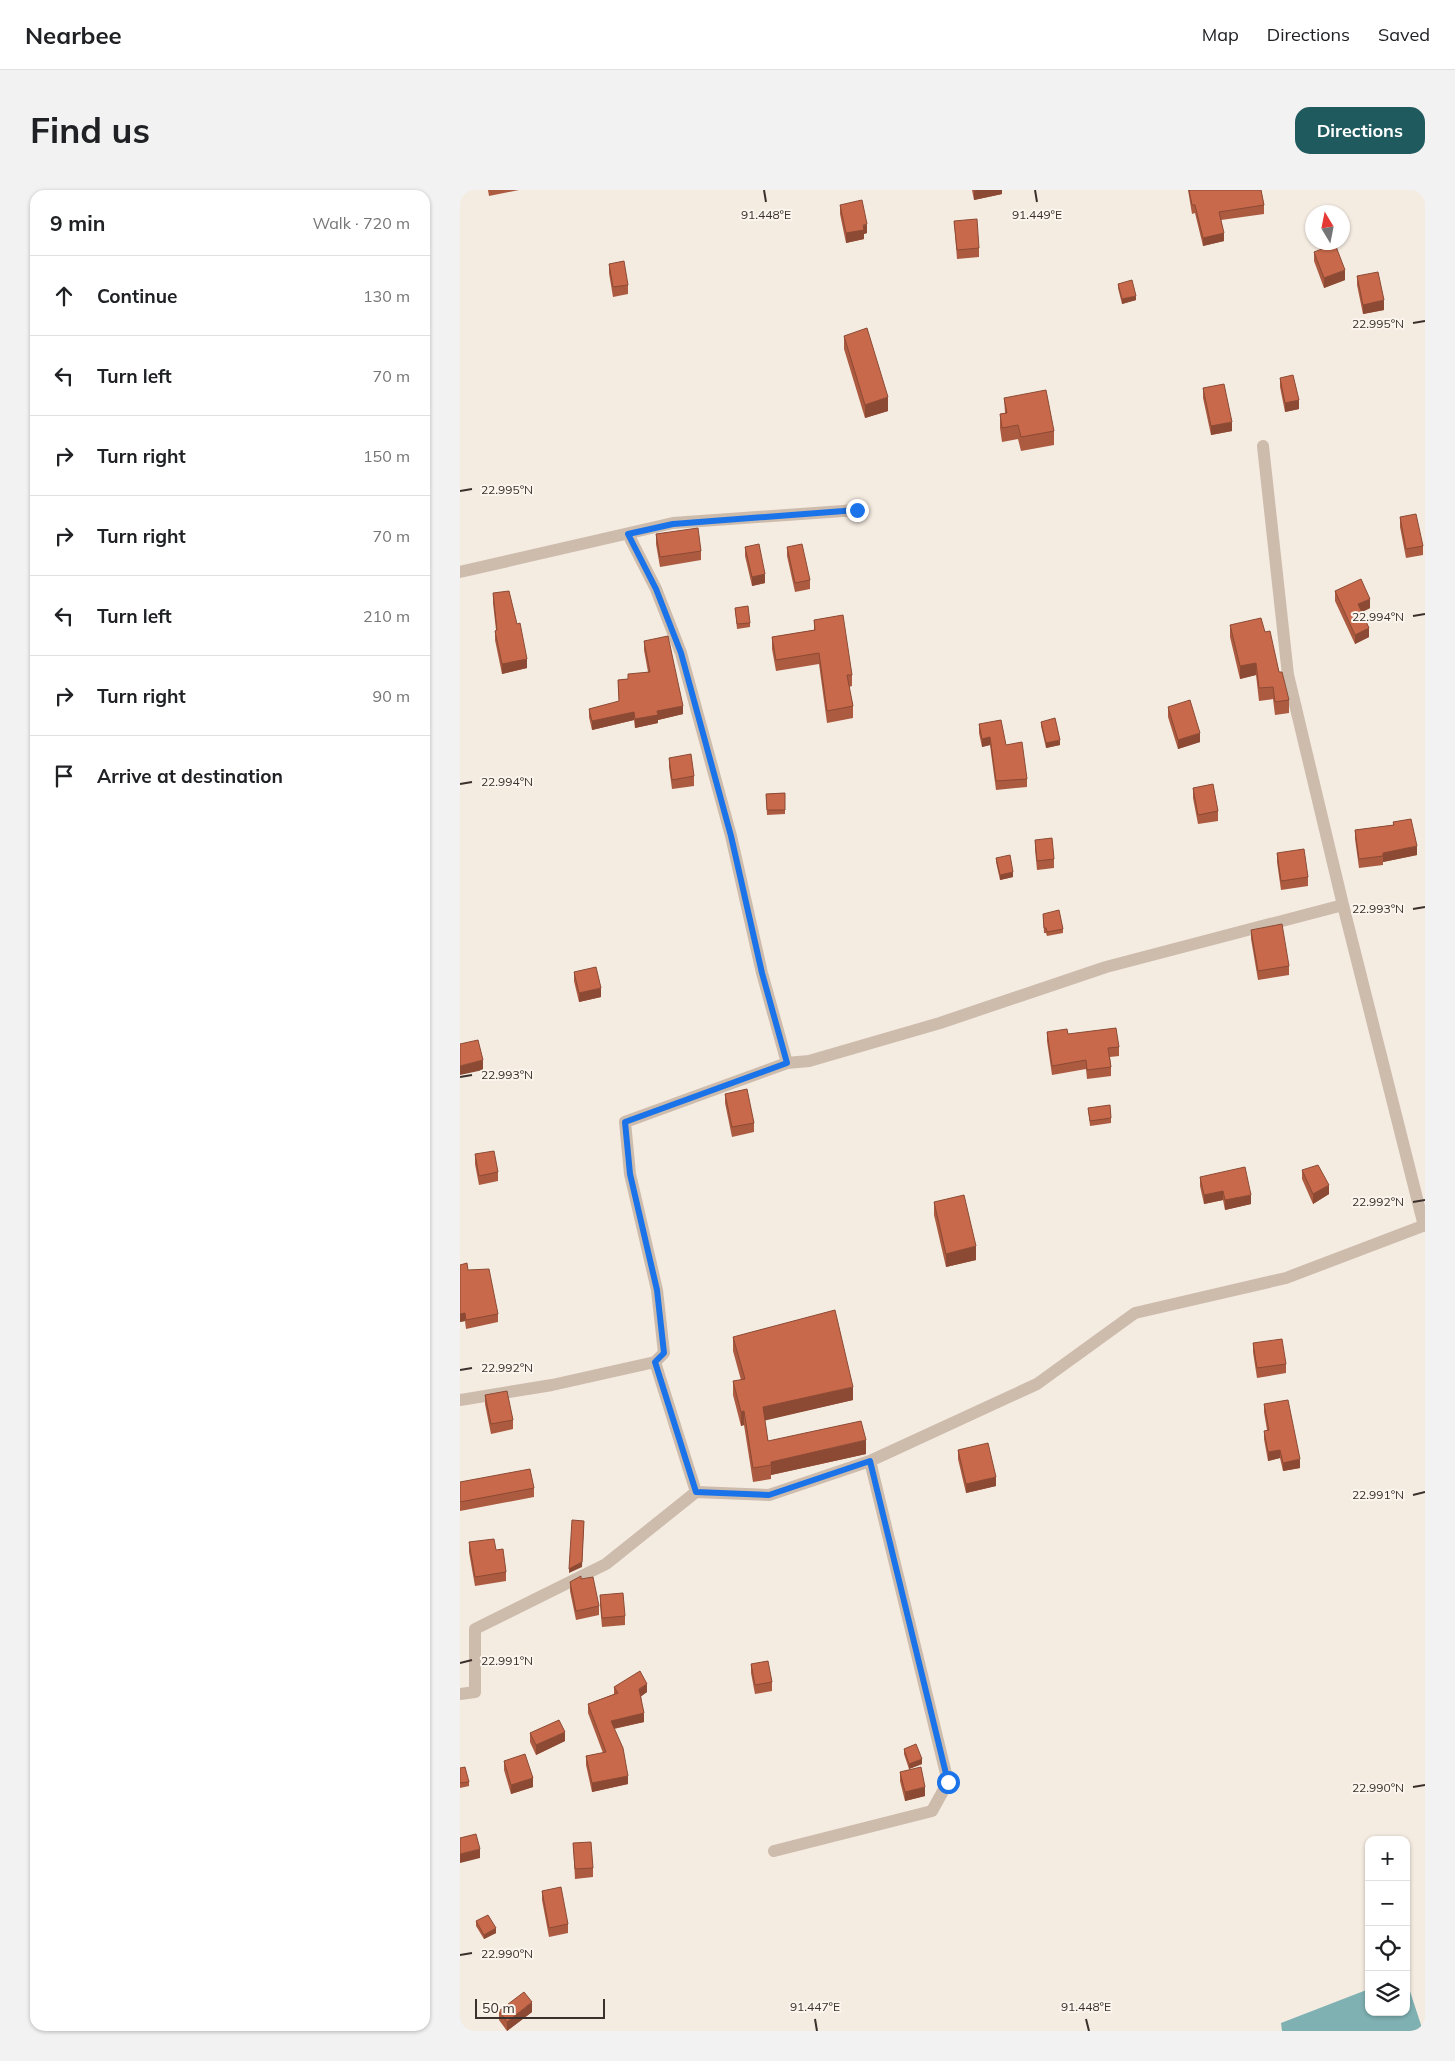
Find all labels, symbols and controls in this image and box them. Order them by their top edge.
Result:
text: Nearbee [25,20,122,50]
text: Map [1202,23,1239,46]
text: Directions [1267,23,1350,46]
text: Saved [1378,23,1430,46]
button: Directions [1295,107,1425,154]
text: Find us [30,108,150,152]
north arrow [1305,205,1350,250]
text: 91.448°E [741,207,791,222]
text: 91.449°E [1012,207,1062,222]
text: 9 min [50,210,105,236]
text: Walk · 720 m [312,213,410,233]
icon: ahead [50,282,78,310]
text: Continue [97,284,177,308]
text: 130 m [363,286,410,306]
text: 22.995°N [1352,316,1404,331]
icon: left [50,362,78,390]
text: Turn left [97,364,172,388]
text: 70 m [373,366,410,386]
icon: right [50,442,78,470]
text: Turn right [97,444,186,468]
text: 150 m [363,446,410,466]
text: 22.995°N [481,482,533,497]
route end [846,499,869,522]
icon: right [50,522,78,550]
text: Turn right [97,524,186,548]
text: 70 m [373,526,410,546]
icon: left [50,602,78,630]
text: Turn left [97,604,172,628]
text: 210 m [363,606,410,626]
text: 22.994°N [1352,609,1404,624]
icon: right [50,682,78,710]
text: Turn right [97,684,186,708]
text: 90 m [373,686,410,706]
icon: arrive [50,762,78,790]
text: Arrive at destination [97,764,283,788]
text: 22.994°N [481,774,533,789]
text: 22.993°N [1352,901,1404,916]
text: 22.993°N [481,1067,533,1082]
text: 22.992°N [1352,1194,1404,1209]
text: 22.992°N [481,1360,533,1375]
text: 22.991°N [1352,1487,1404,1502]
text: 22.991°N [481,1653,533,1668]
route start [937,1771,960,1794]
text: 22.990°N [1352,1780,1404,1795]
map controls [1365,1836,1410,2016]
button: + [1365,1836,1410,1881]
button: − [1365,1881,1410,1926]
button: locate [1365,1926,1410,1971]
text: 22.990°N [481,1946,533,1961]
button: layers [1365,1971,1410,2016]
scale bar [475,1996,605,2019]
text: 50 m [482,1999,515,2017]
text: 91.447°E [790,1999,840,2014]
text: 91.448°E [1061,1999,1111,2014]

